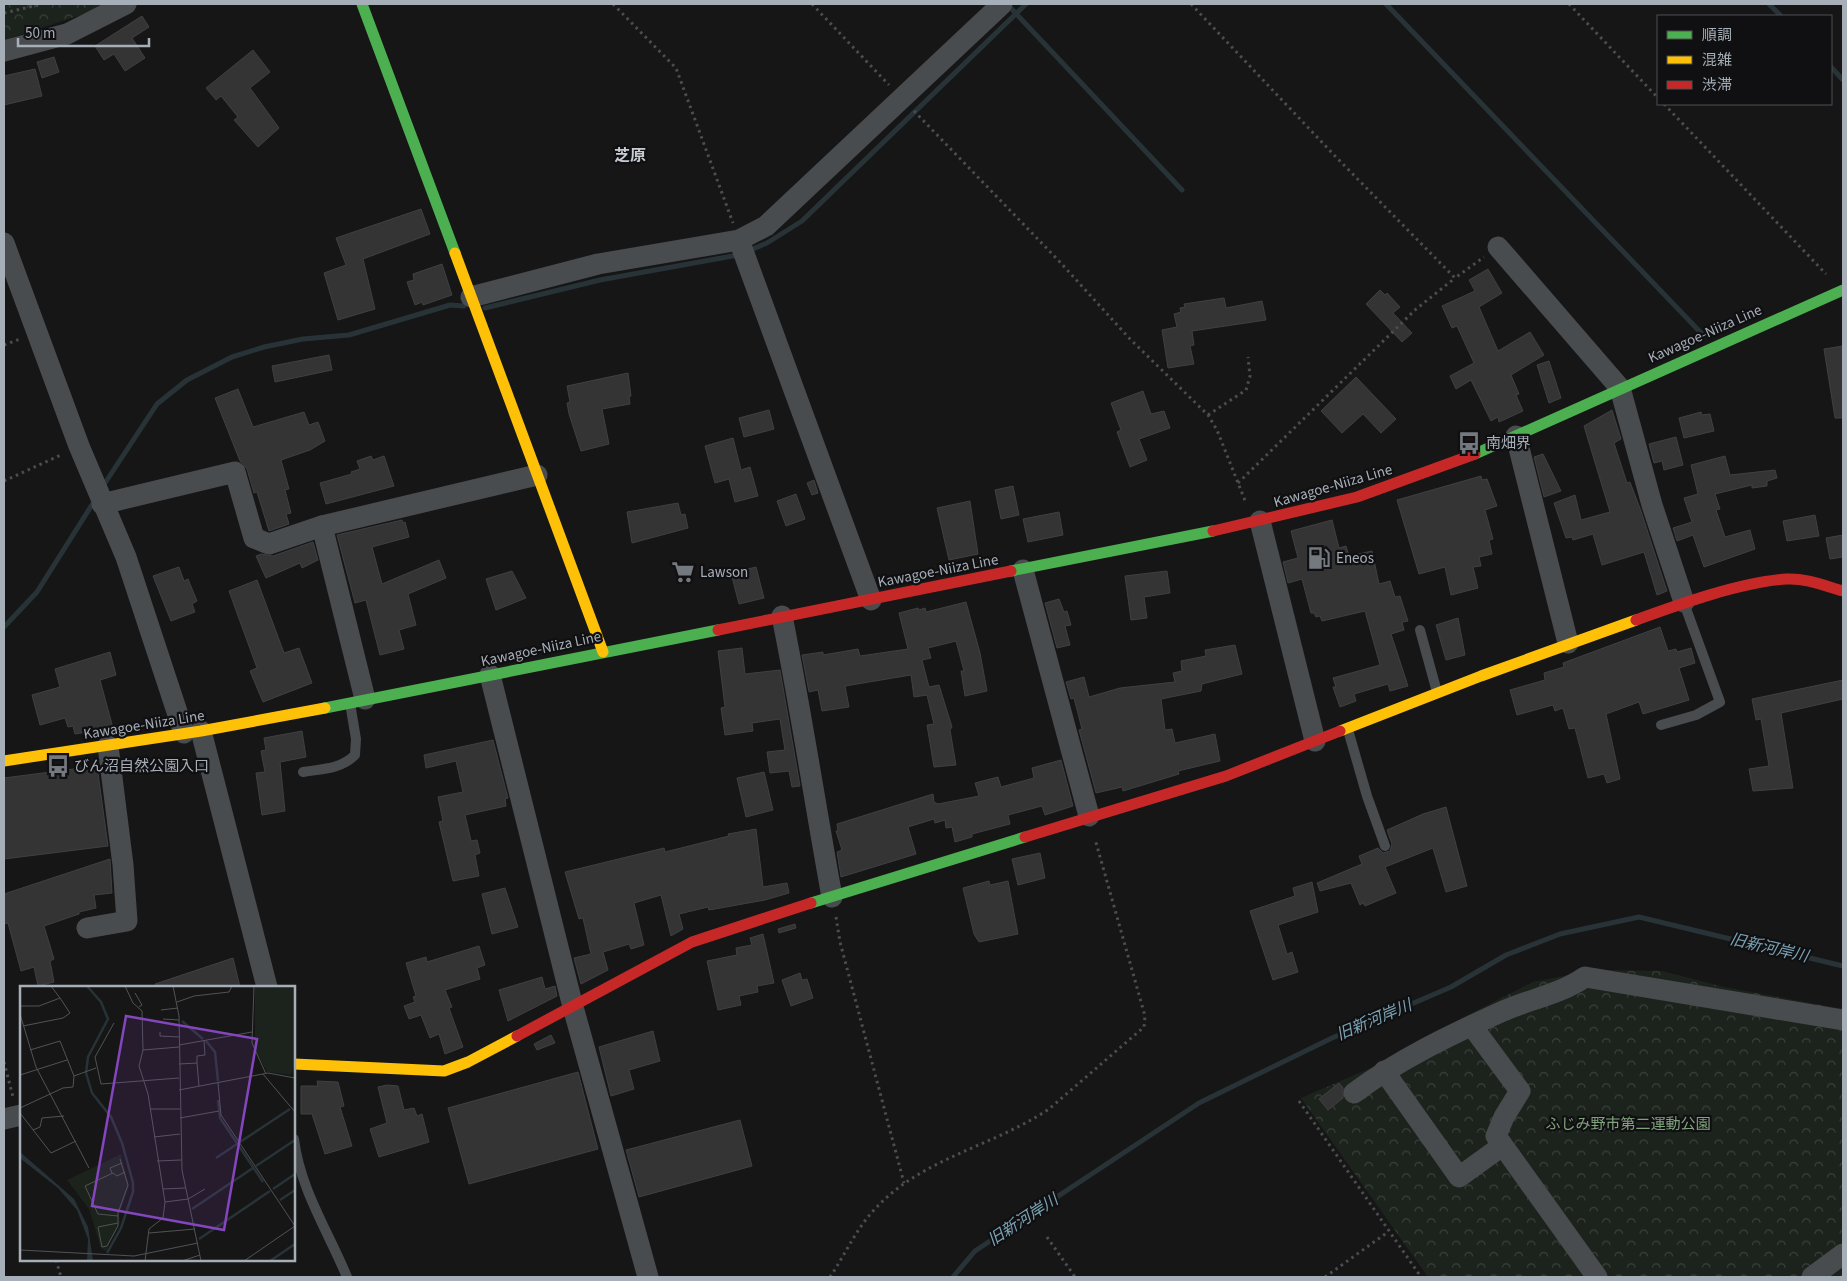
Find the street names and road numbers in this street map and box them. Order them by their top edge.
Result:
street label: Kawagoe-Niiza Line [1645,299,1765,369]
street label: Kawagoe-Niiza Line [1271,459,1395,513]
street label: Kawagoe-Niiza Line [876,549,1000,593]
street label: Kawagoe-Niiza Line [479,626,603,672]
street label: Kawagoe-Niiza Line [82,705,206,745]

